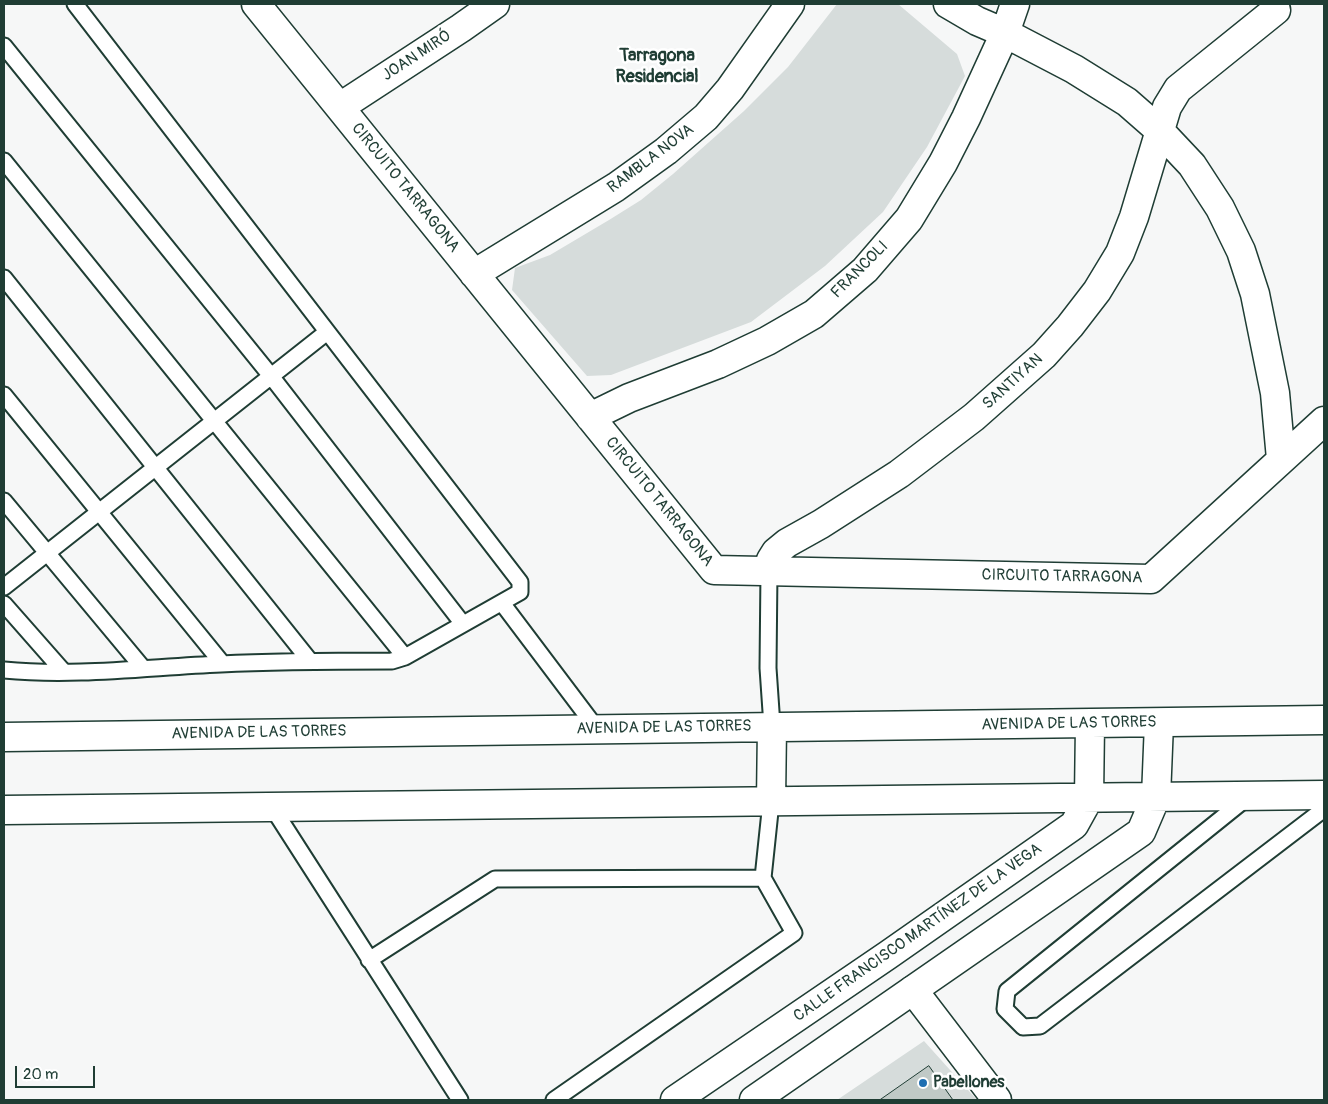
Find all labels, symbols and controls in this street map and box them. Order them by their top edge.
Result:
street label: JOAN MIRÓ [379,27,455,85]
district label: Tarragona Residencial [615,45,699,88]
street label: CIRCUITO TARRAGONA [347,119,463,257]
street label: RAMBLA NOVA [604,120,698,198]
street label: FRANCOLI [827,237,893,303]
street label: SANTIYAN [979,350,1047,414]
street label: CIRCUITO TARRAGONA [601,433,717,571]
street label: CIRCUITO TARRAGONA [981,566,1143,588]
street label: AVENIDA DE LAS TORRES [981,713,1157,735]
street label: AVENIDA DE LAS TORRES [576,717,752,739]
street label: AVENIDA DE LAS TORRES [171,722,347,744]
street label: CALLE FRANCISCO MARTÍNEZ DE LA VEGA [790,840,1046,1026]
scale bar [18,1056,98,1088]
text: 20 m [23,1065,58,1084]
place label: Pabellones [933,1073,1005,1093]
marker: Pabellones [917,1077,929,1089]

